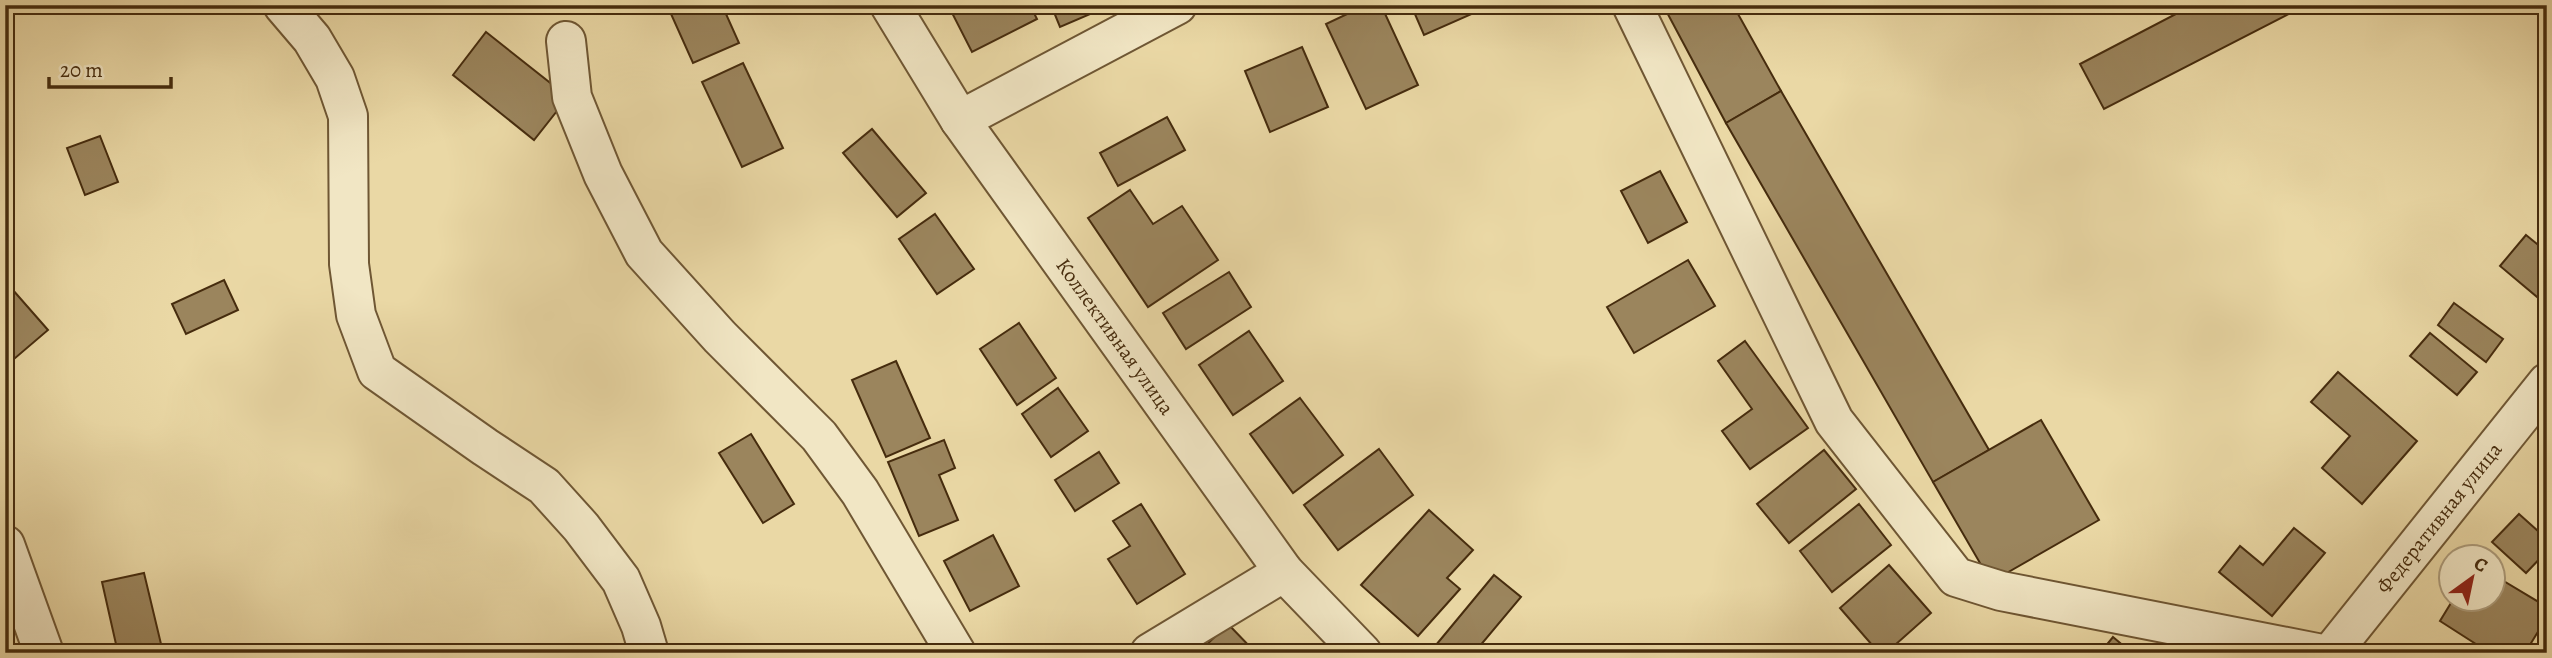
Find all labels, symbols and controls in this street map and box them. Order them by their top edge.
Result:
scale bar [49,46,172,90]
text: 20 m [60,56,103,84]
street label: Коллективная улица [1050,253,1181,421]
street label: Федеративная улица [2370,436,2508,599]
north arrow [2436,542,2506,612]
text: С [2469,550,2493,579]

